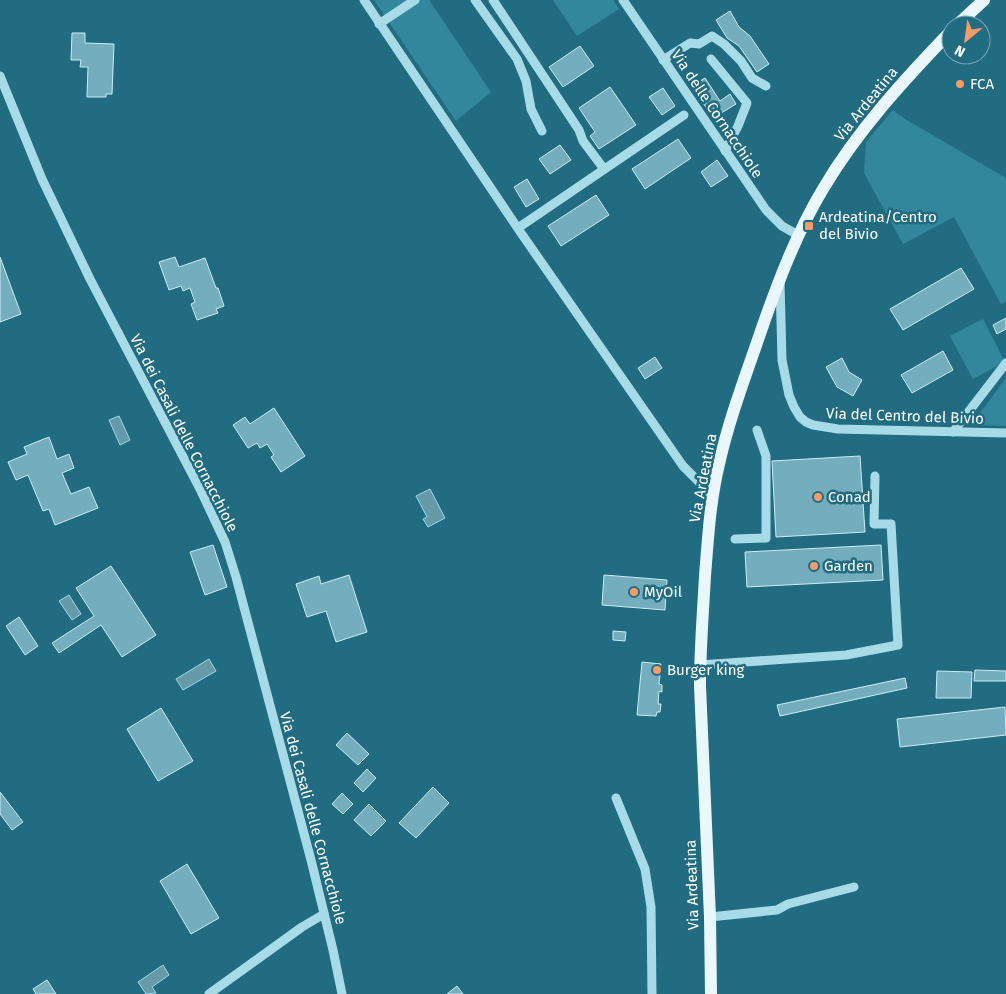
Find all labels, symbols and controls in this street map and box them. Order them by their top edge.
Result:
north arrow [941,15,991,65]
text: N [952,41,968,61]
street label: Via delle Cornacchiole [667,47,767,181]
street label: Via Ardeatina [831,63,901,145]
place label: FCA [970,75,995,93]
marker: FCA [954,78,966,90]
place label: Ardeatina/Centro del Bivio [819,208,937,243]
marker: Ardeatina/Centro del Bivio [803,220,815,232]
street label: Via dei Casali delle Cornacchiole [126,331,242,535]
street label: Via del Centro del Bivio [826,404,984,428]
street label: Via Ardeatina [686,432,720,524]
place label: Conad [828,488,871,506]
marker: Conad [812,491,824,503]
place label: Garden [824,557,873,575]
marker: Garden [808,560,820,572]
place label: MyOil [644,583,683,601]
marker: MyOil [628,586,640,598]
place label: Burger king [667,661,745,679]
marker: Burger king [651,664,663,676]
street label: Via dei Casali delle Cornacchiole [276,710,350,926]
street label: Via Ardeatina [681,840,703,930]

